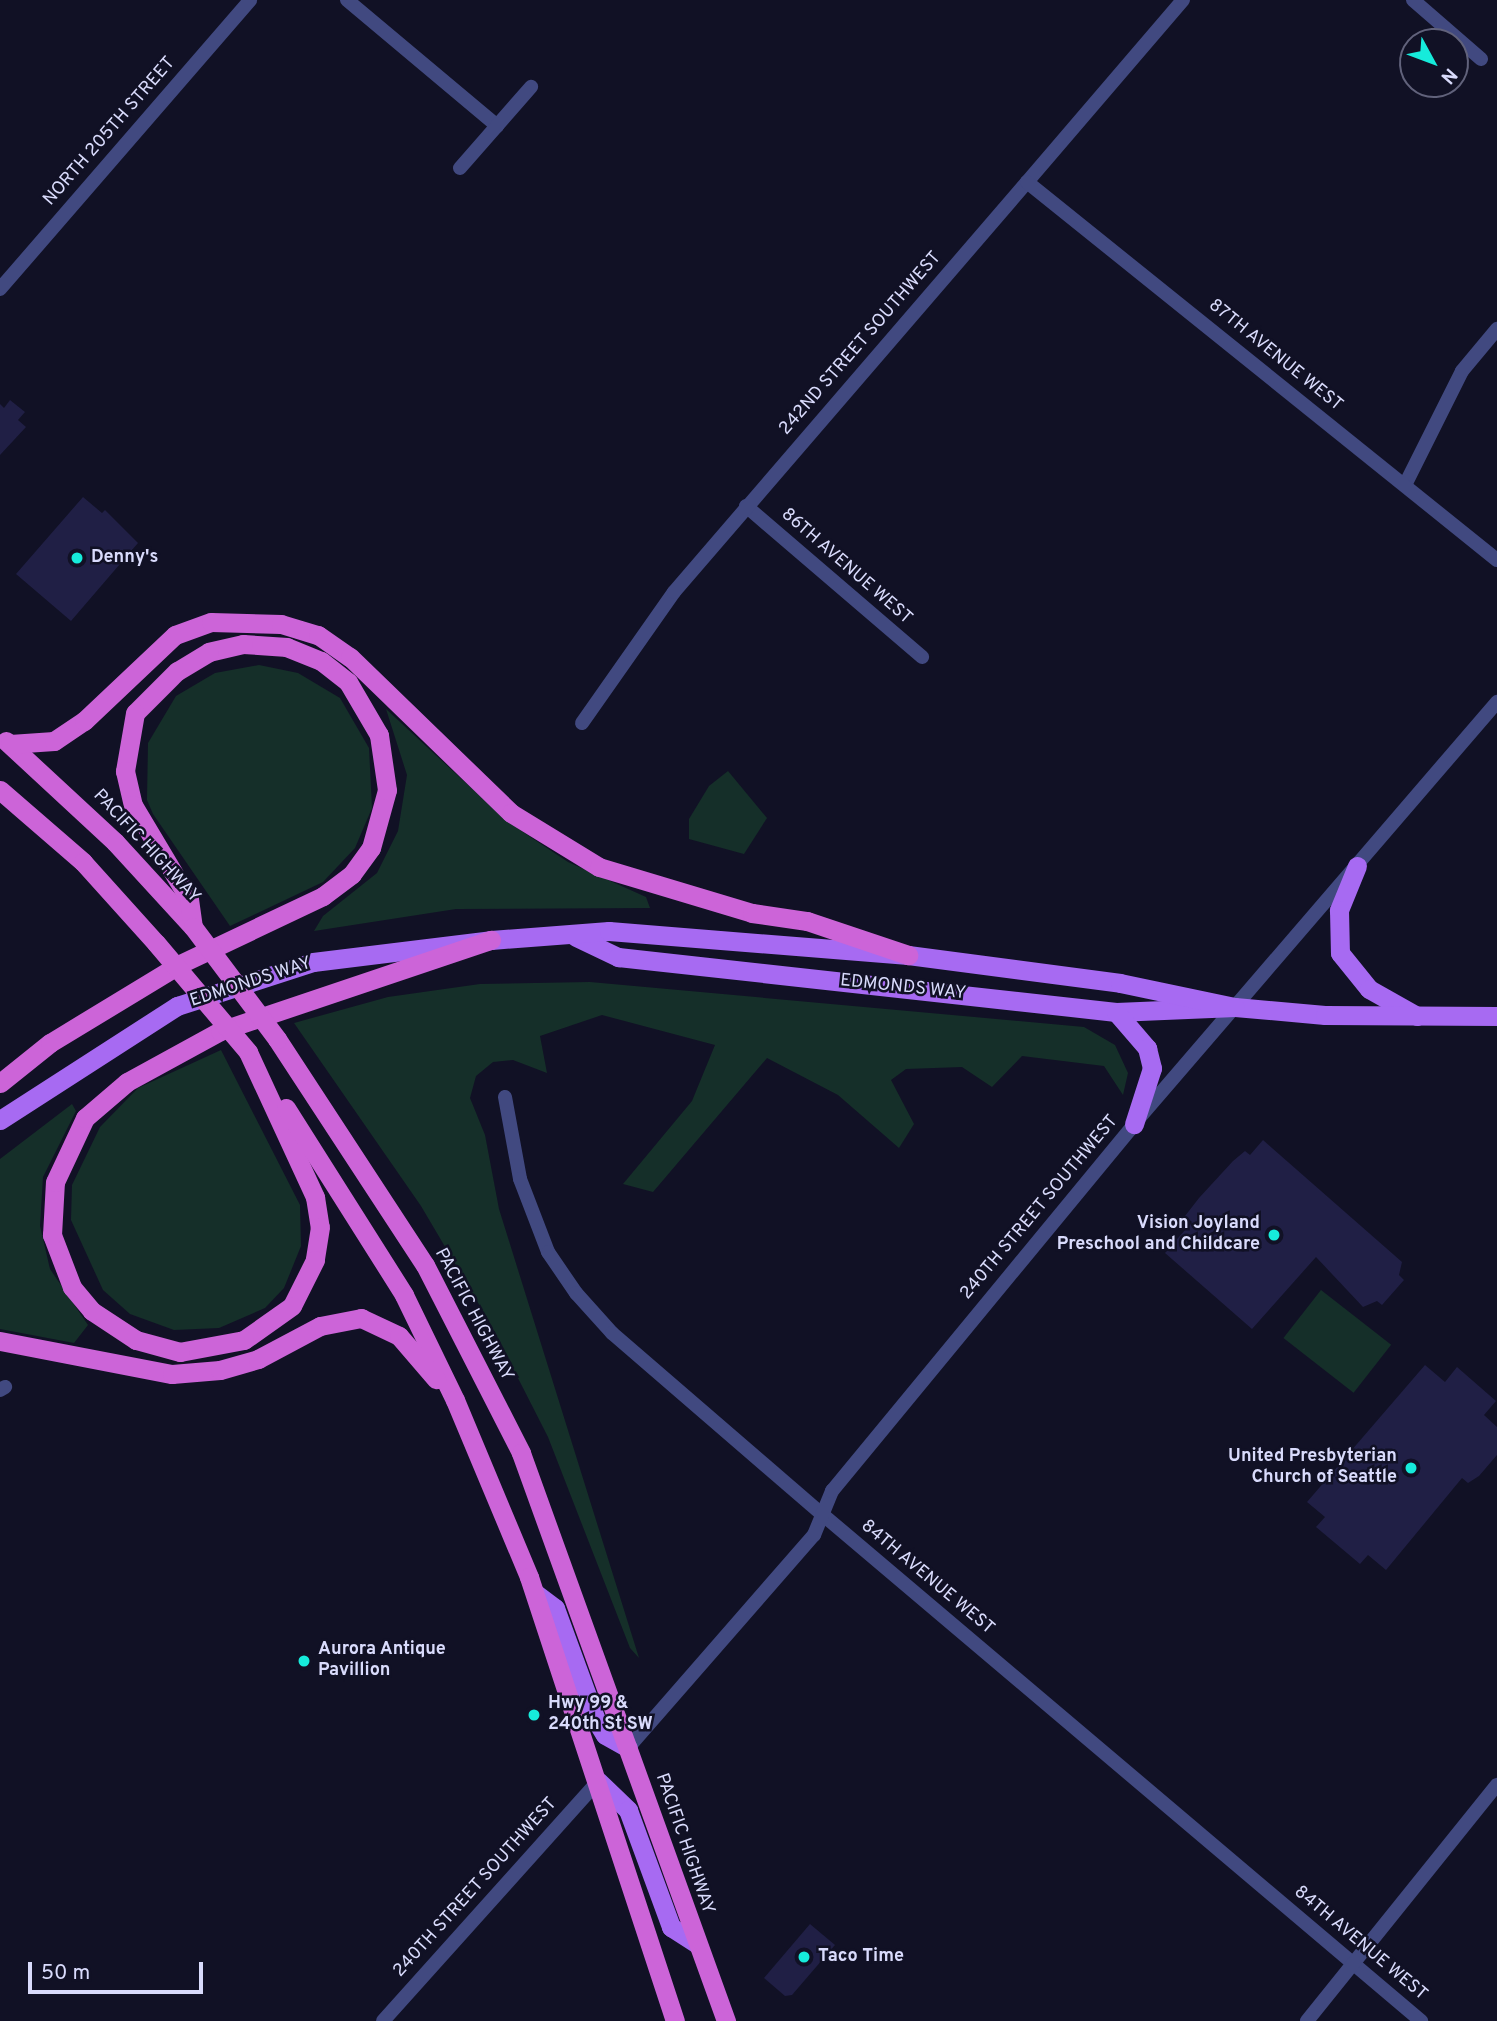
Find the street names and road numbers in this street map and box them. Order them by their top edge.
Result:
street label: NORTH 205TH STREET [40,53,180,211]
street label: 242ND STREET SOUTHWEST [775,248,947,440]
street label: 87TH AVENUE WEST [1203,295,1347,417]
street label: 86TH AVENUE WEST [776,504,916,630]
street label: PACIFIC HIGHWAY [88,786,204,908]
street label: EDMONDS WAY [187,953,315,1013]
street label: EDMONDS WAY [839,971,967,1005]
street label: 240TH STREET SOUTHWEST [956,1111,1124,1305]
street label: PACIFIC HIGHWAY [429,1245,517,1385]
street label: 84TH AVENUE WEST [856,1516,998,1640]
street label: PACIFIC HIGHWAY [650,1771,718,1917]
street label: 240TH STREET SOUTHWEST [389,1793,563,1983]
street label: 84TH AVENUE WEST [1289,1882,1431,2006]

